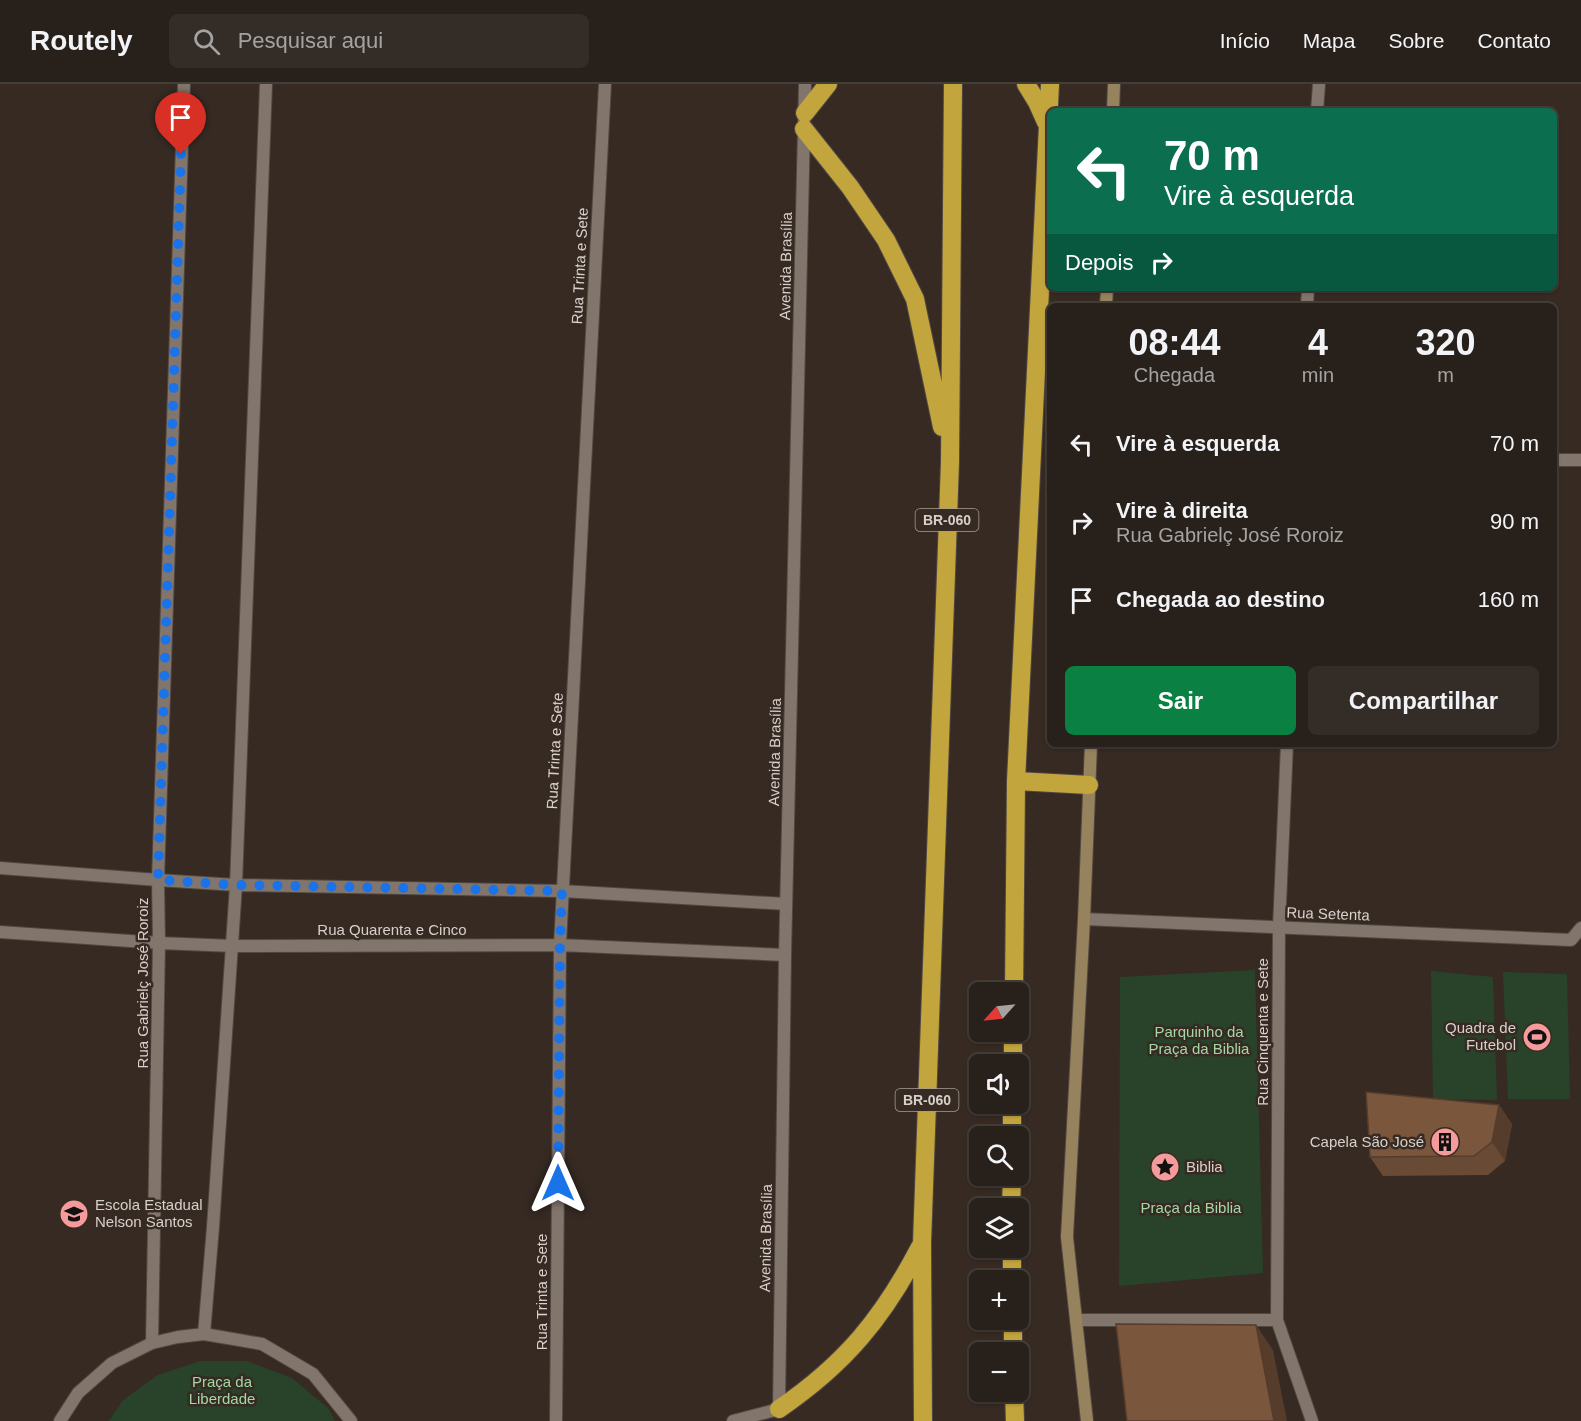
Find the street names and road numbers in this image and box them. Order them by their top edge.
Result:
street label: Rua Trinta e Sete [568,207,591,325]
street label: Avenida Brasília [776,211,795,320]
road number: BR-060 [916,509,978,531]
street label: Rua Trinta e Sete [543,692,566,810]
street label: Avenida Brasília [765,697,784,806]
street label: Rua Gabrielç José Roroiz [134,898,151,1068]
street label: Rua Setenta [1286,904,1371,923]
street label: Rua Quarenta e Cinco [317,921,467,938]
street label: Rua Cinquenta e Sete [1254,958,1271,1106]
road number: BR-060 [896,1089,958,1111]
street label: Avenida Brasília [756,1183,775,1292]
street label: Rua Trinta e Sete [533,1234,550,1350]

